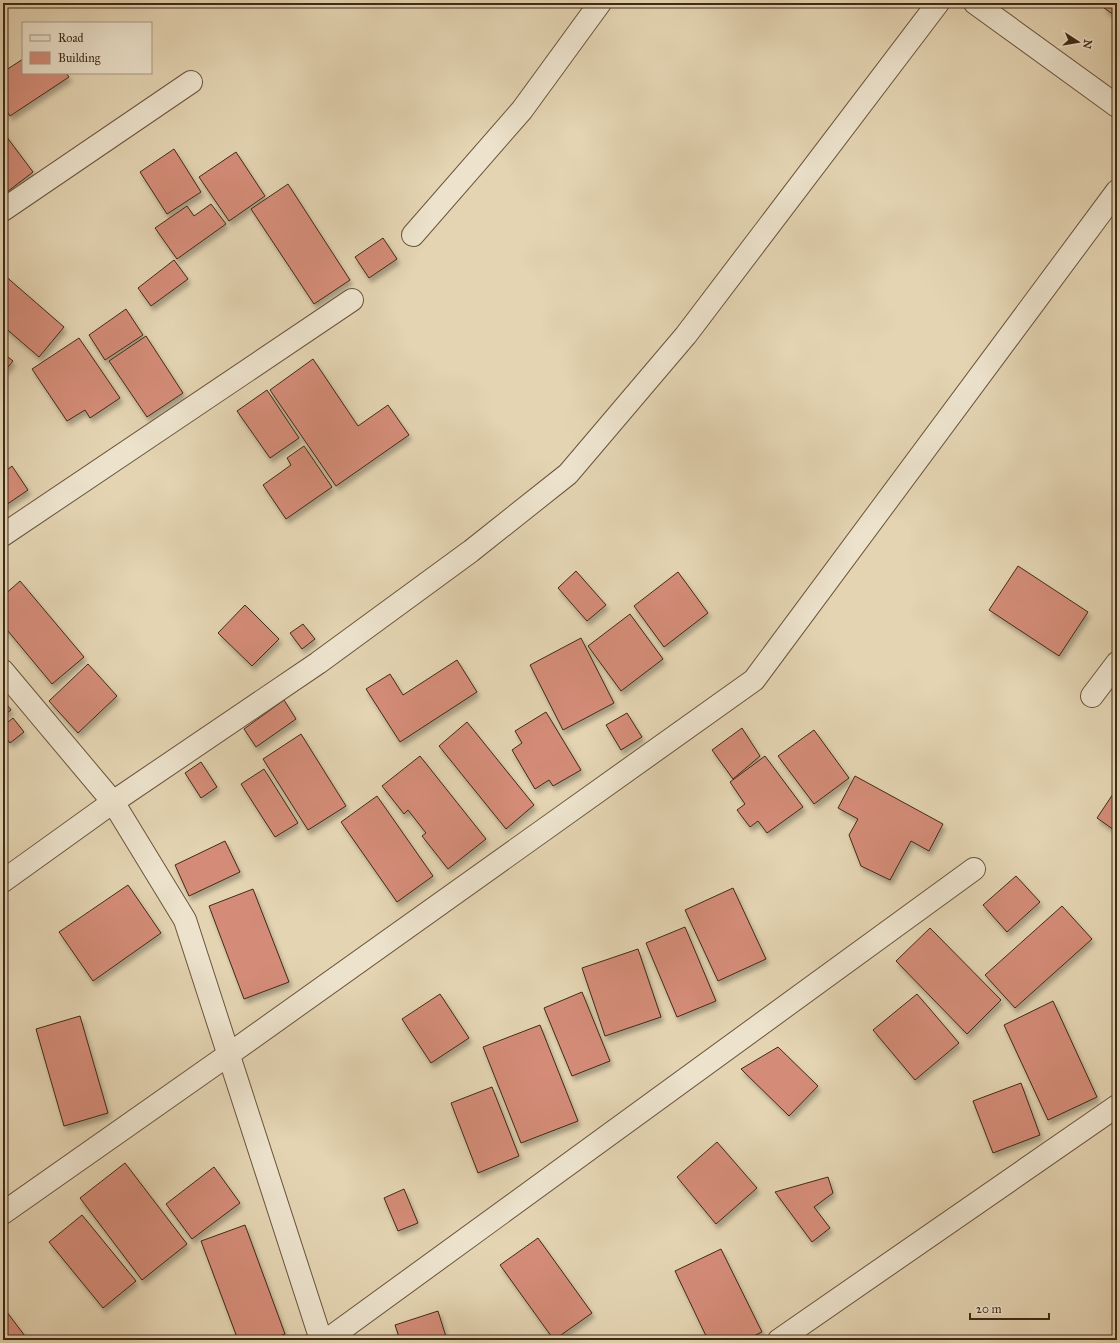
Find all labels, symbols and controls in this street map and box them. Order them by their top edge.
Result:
legend [22,22,152,74]
north arrow [1058,22,1098,62]
text: Road [58,31,84,45]
text: N [1080,38,1095,51]
text: Building [58,51,101,66]
scale bar [970,1295,1049,1321]
text: 20 m [976,1302,1002,1316]

